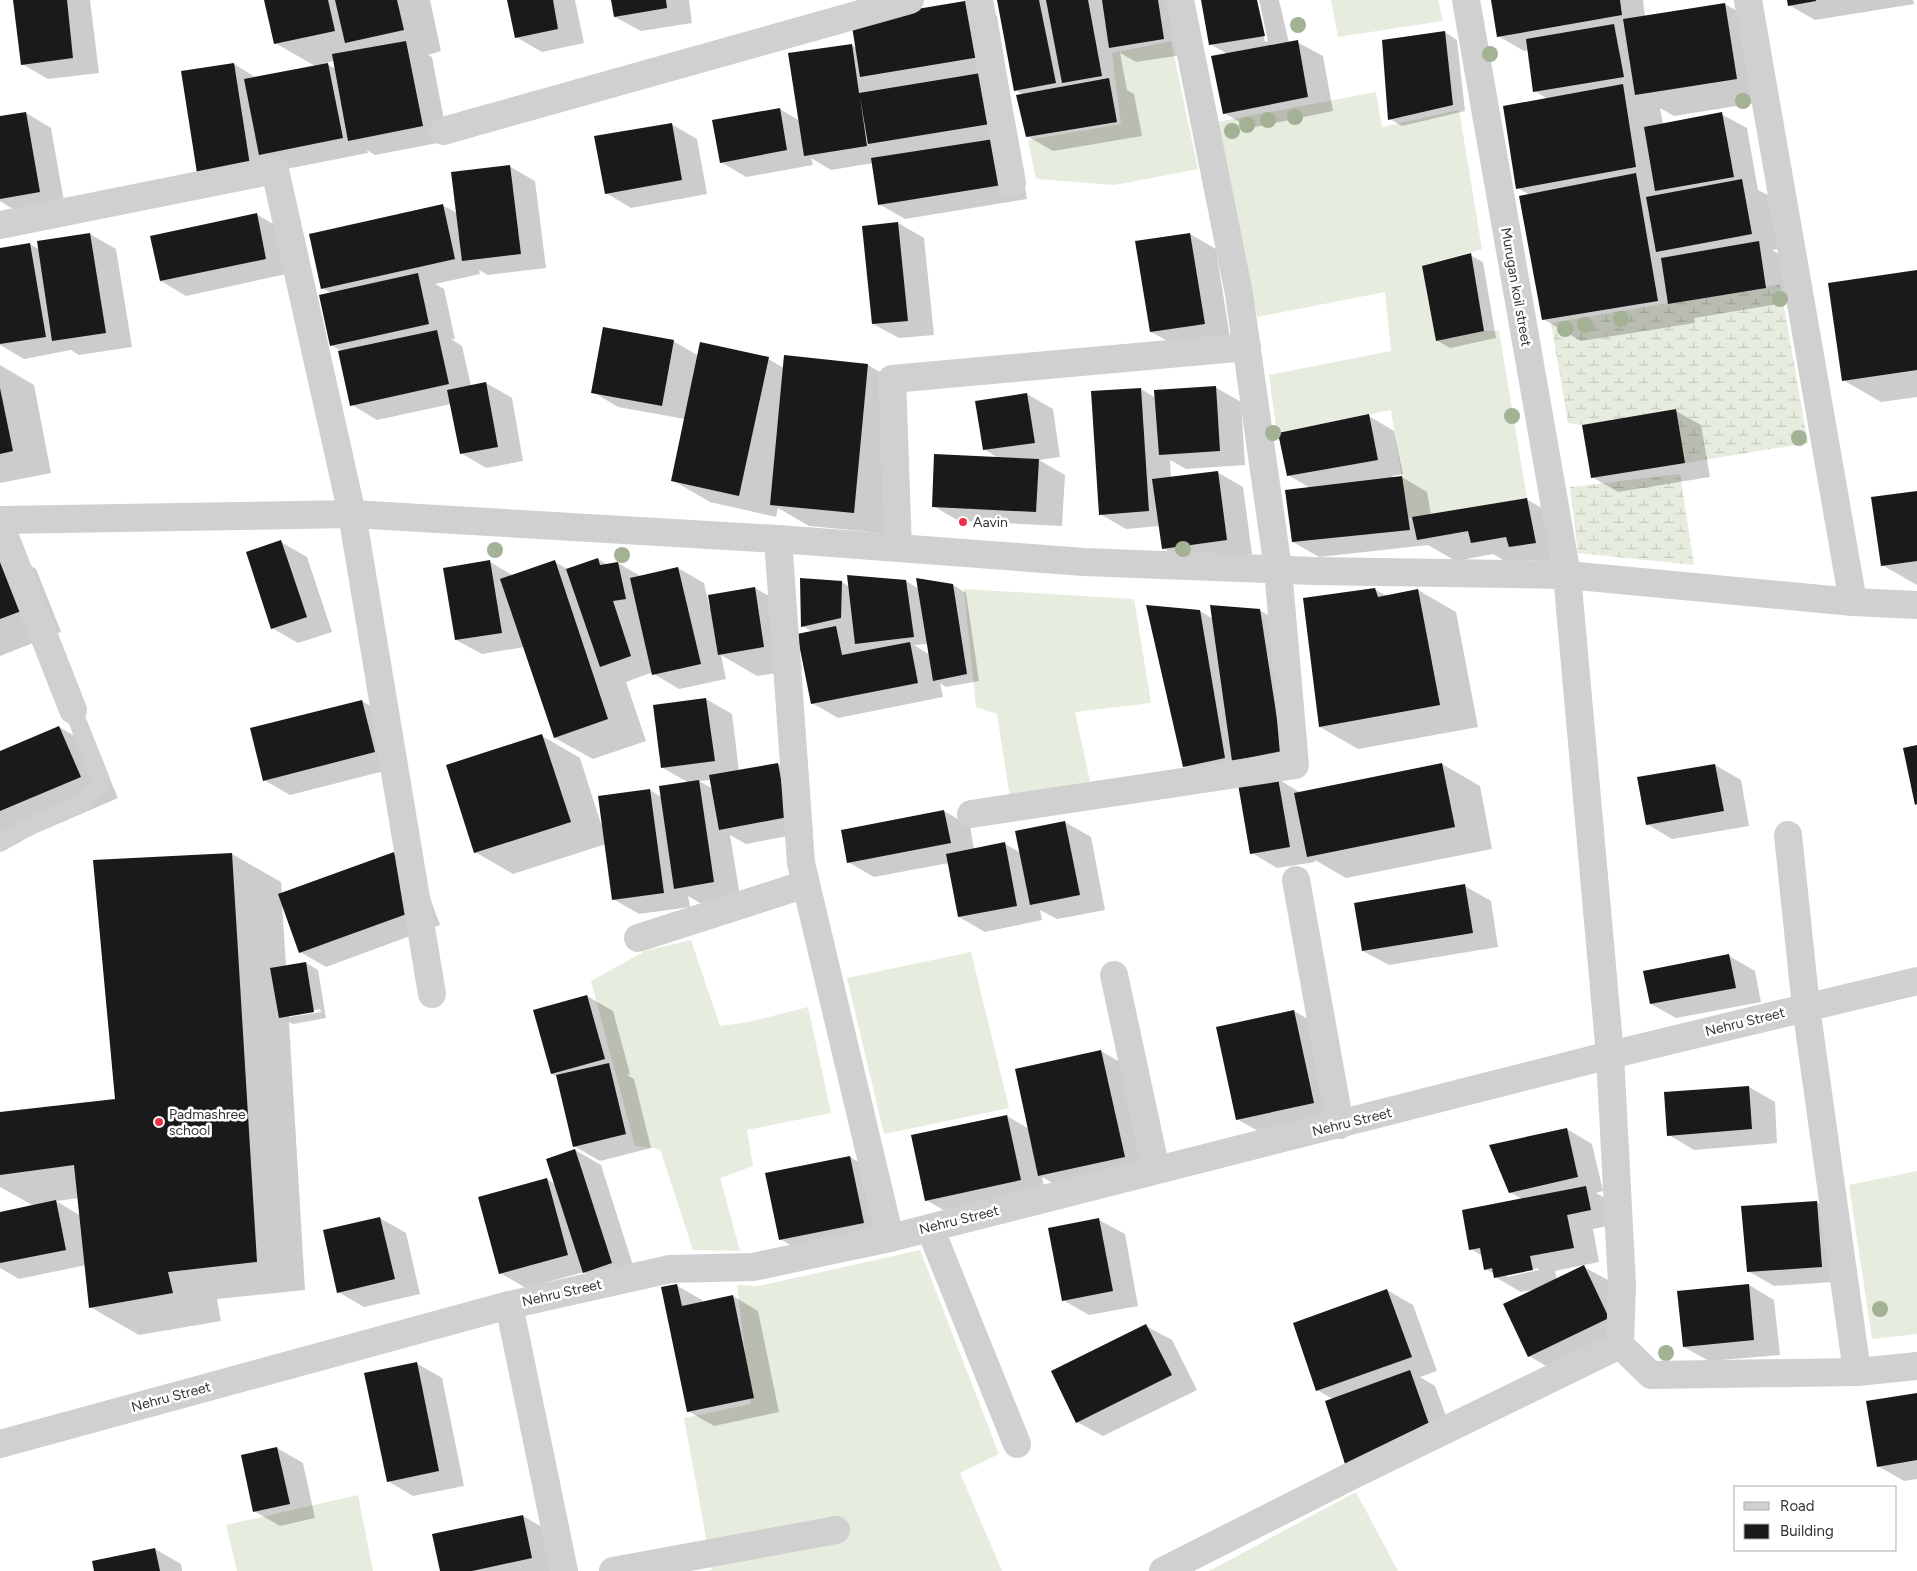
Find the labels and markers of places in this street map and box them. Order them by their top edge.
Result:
place label: Aavin [973,514,1008,531]
marker: Aavin [957,516,969,528]
place label: Padmashree school [169,1106,246,1139]
marker: Padmashree school [153,1116,165,1128]

